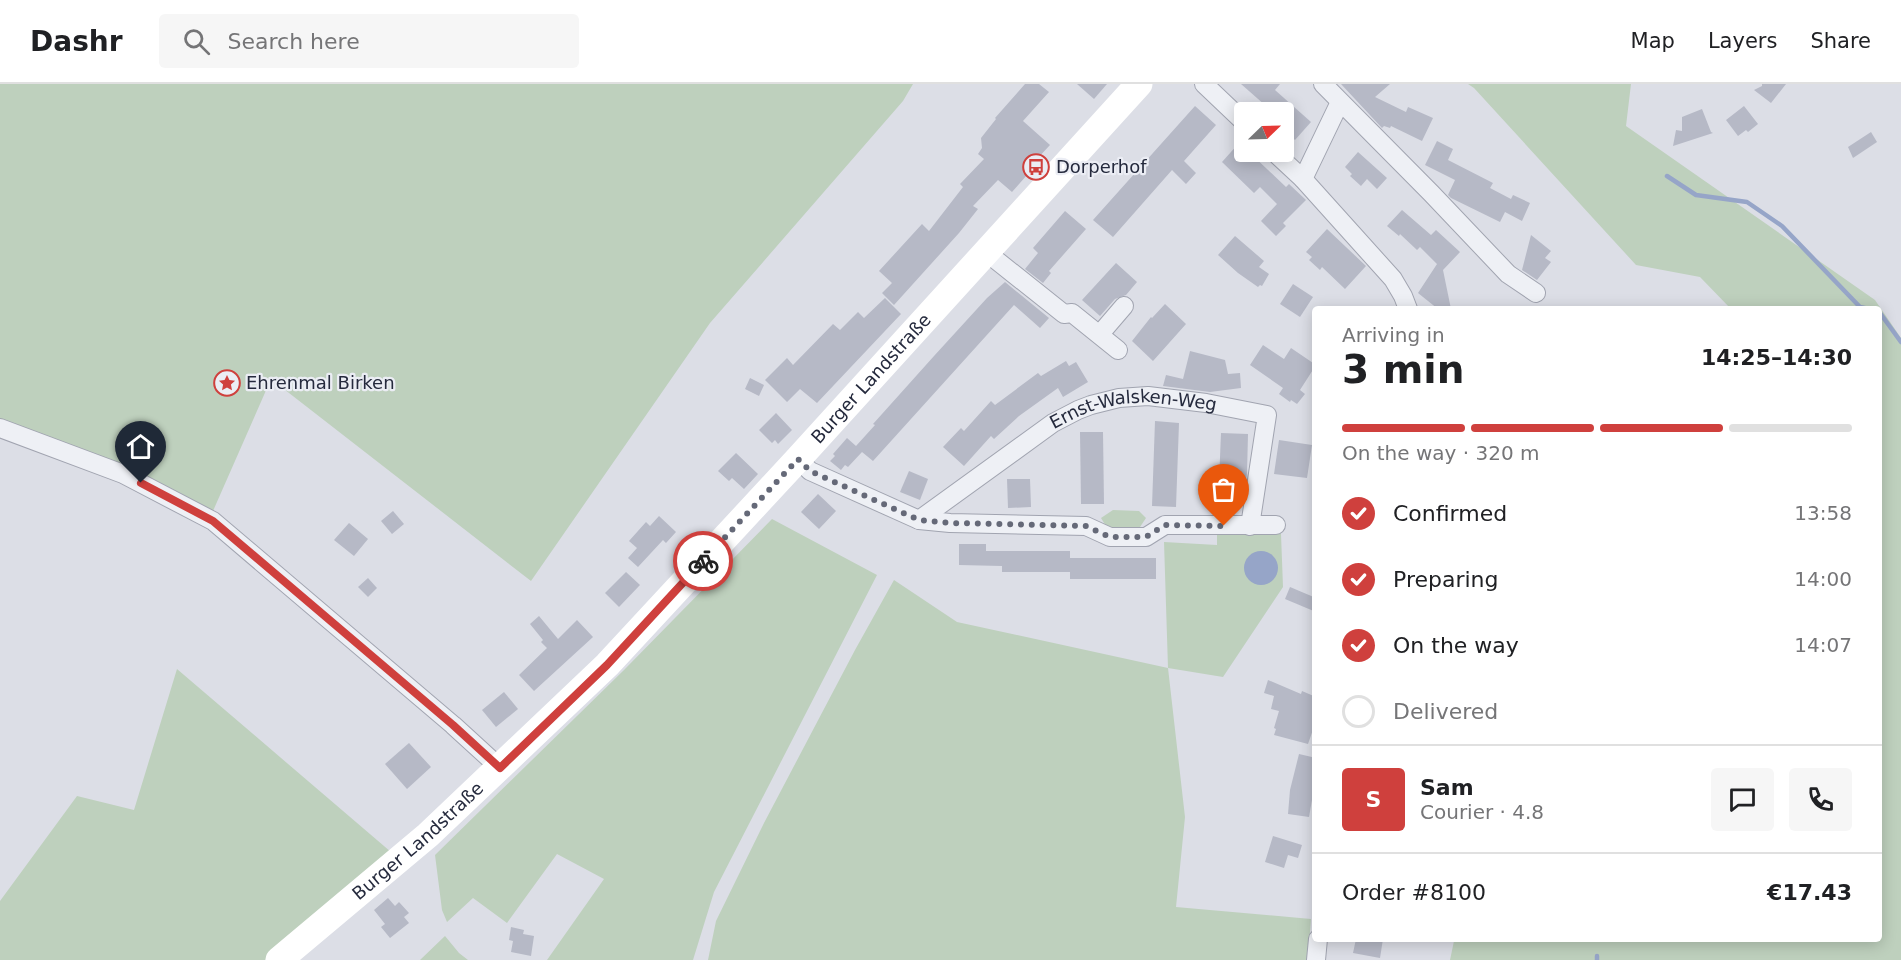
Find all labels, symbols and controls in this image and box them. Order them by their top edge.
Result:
search box [159,14,579,68]
text: Dashr [30,25,123,58]
icon: search [180,25,213,58]
text: Search here [228,29,360,54]
text: Map [1631,29,1675,53]
text: Layers [1708,29,1777,53]
text: Share [1810,29,1871,53]
north arrow [1234,102,1294,162]
map controls [1234,102,1294,162]
bus stop icon: Dorperhof [1021,152,1051,182]
place label: Dorperhof [1056,156,1147,177]
street label: Burger Landstraße [807,309,935,447]
text: Arriving in [1342,323,1445,347]
text: 14:25–14:30 [1701,345,1852,370]
text: 3 min [1342,347,1464,392]
place icon: Ehrenmal Birken [212,368,242,398]
place label: Ehrenmal Birken [246,372,395,393]
street label: Ernst-Walsken-Weg [1046,385,1219,433]
pin [115,421,166,483]
icon: home [124,430,157,463]
text: On the way · 320 m [1342,441,1540,465]
pin [1198,464,1249,526]
icon: bag [1207,473,1240,506]
icon: check [1342,497,1375,530]
text: Confirmed [1393,501,1507,526]
text: 13:58 [1794,501,1852,525]
courier [673,531,733,591]
icon: bike [687,545,720,578]
icon: check [1342,563,1375,596]
text: Preparing [1393,567,1499,592]
text: 14:00 [1794,567,1852,591]
icon: check [1342,629,1375,662]
text: On the way [1393,633,1519,658]
text: 14:07 [1794,633,1852,657]
text: Delivered [1393,699,1498,724]
button: chat [1711,768,1774,831]
button: phone [1789,768,1852,831]
text: Sam [1420,775,1474,800]
street label: Burger Landstraße [348,777,487,904]
text: S [1366,787,1381,812]
text: Courier · 4.8 [1420,800,1544,824]
text: Order #8100 [1342,880,1486,905]
text: €17.43 [1767,880,1852,905]

